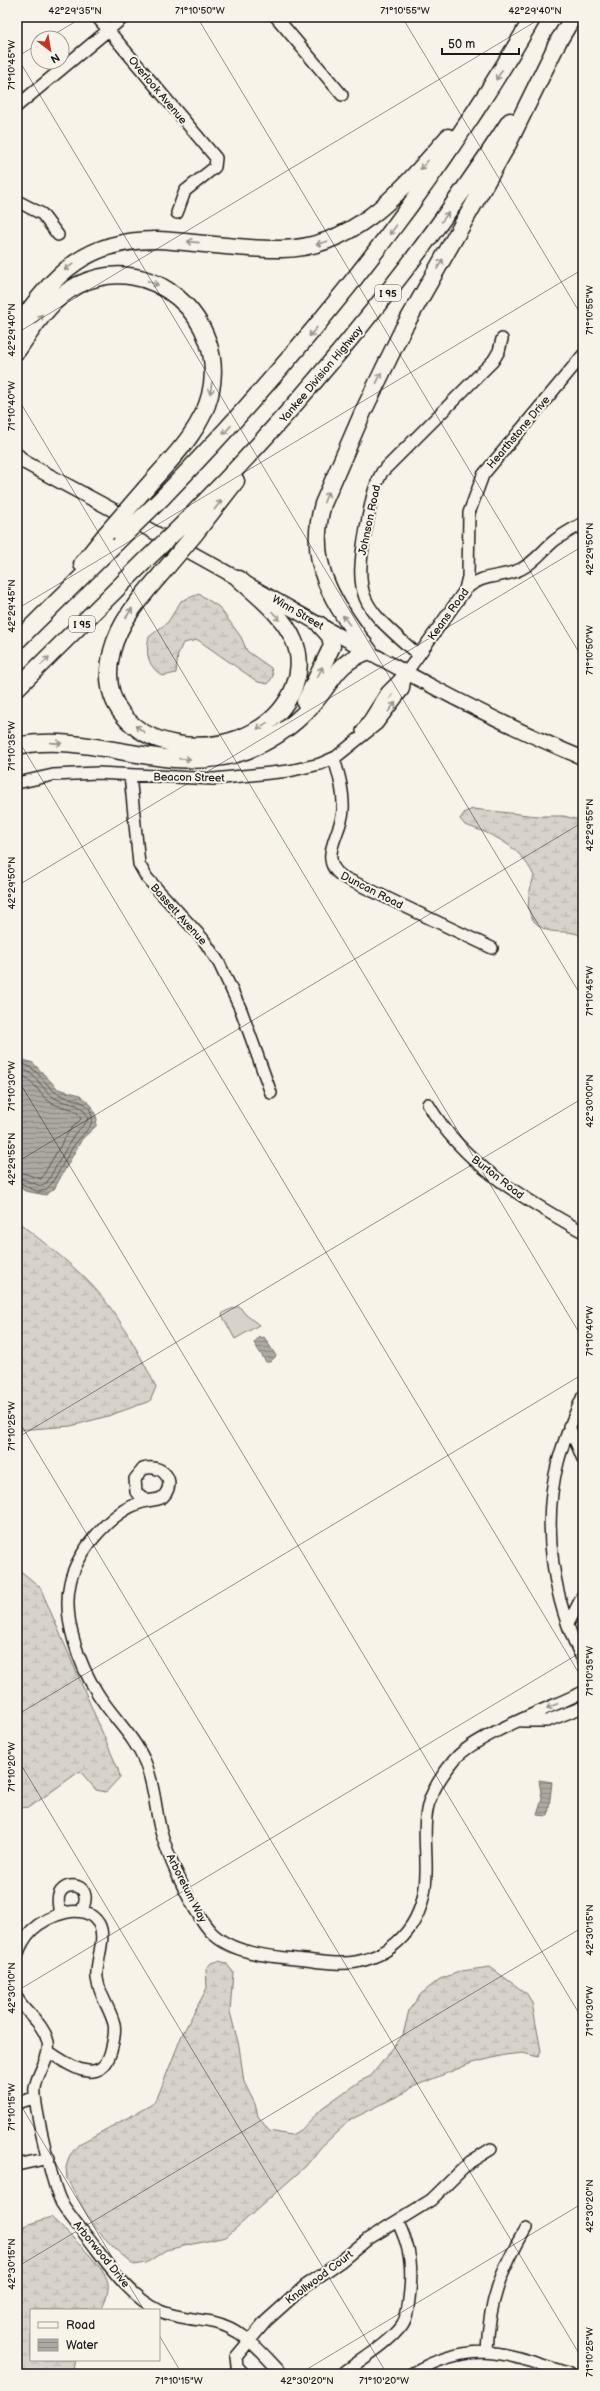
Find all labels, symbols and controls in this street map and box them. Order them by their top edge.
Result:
text: 42°29'35"N [48,5,102,17]
text: 71°10'50"W [175,5,225,17]
text: 71°10'55"W [380,5,430,17]
text: 42°29'40"N [508,5,562,17]
north arrow [30,30,70,70]
scale bar [442,30,519,56]
text: 50 m [448,37,475,52]
text: 71°10'45"W [6,40,18,90]
text: N [48,50,62,66]
street label: Overlook Avenue [126,54,190,127]
one-way arrow [495,69,503,80]
one-way arrow [419,160,428,171]
one-way arrow [440,212,449,223]
one-way arrow [389,225,397,236]
one-way arrow [186,238,199,246]
one-way arrow [315,240,328,247]
one-way arrow [436,258,444,270]
one-way arrow [63,263,74,271]
one-way arrow [147,280,159,287]
road number: I 95 [375,285,401,301]
text: 71°10'55"W [584,285,596,335]
text: 42°29'40"N [6,303,18,357]
one-way arrow [35,314,43,325]
street label: Yankee Division Highway [277,323,366,426]
one-way arrow [308,327,317,338]
one-way arrow [376,373,383,385]
text: 71°10'40"W [6,381,18,431]
one-way arrow [207,381,215,394]
street label: Hearthstone Drive [484,393,553,471]
one-way arrow [222,425,232,435]
street label: Johnson Road [356,484,383,556]
one-way arrow [322,492,330,504]
one-way arrow [214,500,223,511]
text: 42°29'50"N [584,522,596,576]
text: 42°29'45"N [6,579,18,633]
street label: Keans Road [425,586,472,643]
street label: Winn Street [270,592,326,633]
one-way arrow [125,608,134,619]
one-way arrow [272,610,281,621]
one-way arrow [342,614,350,625]
road number: I 95 [69,616,95,632]
text: 71°10'50"W [584,625,596,675]
one-way arrow [40,656,50,666]
one-way arrow [317,666,324,678]
one-way arrow [387,701,396,712]
text: 71°10'35"W [6,721,18,771]
one-way arrow [257,722,268,730]
one-way arrow [134,725,145,734]
one-way arrow [49,739,62,746]
one-way arrow [178,756,191,763]
street label: Beacon Street [153,770,225,785]
text: 42°29'55"N [584,799,596,851]
text: 42°29'50"N [6,856,18,910]
street label: Duncan Road [338,869,405,912]
street label: Bassett Avenue [148,881,210,948]
text: 71°10'45"W [584,966,596,1016]
text: 71°10'30"W [6,1061,18,1111]
text: 42°30'00"N [584,1074,596,1128]
text: 42°29'55"N [6,1133,18,1185]
street label: Burton Road [469,1153,526,1202]
text: 71°10'40"W [584,1306,596,1356]
text: 71°10'25"W [6,1401,18,1451]
text: 71°10'35"W [584,1646,596,1696]
one-way arrow [546,1703,558,1710]
text: 71°10'20"W [6,1742,18,1792]
street label: Arboretum Way [164,1852,209,1925]
text: 42°30'15"N [584,1904,596,1956]
text: 42°30'10"N [6,1962,18,2014]
text: 71°10'30"W [584,1986,596,2036]
text: 71°10'15"W [6,2083,18,2131]
text: 42°30'20"N [584,2179,596,2233]
street label: Arborwood Drive [71,2218,133,2291]
text: 42°30'15"N [6,2238,18,2290]
street label: Knollwood Court [283,2247,356,2307]
legend [30,2309,160,2361]
text: Road [66,2318,95,2333]
text: 71°10'25"W [584,2327,596,2377]
text: Water [66,2338,98,2353]
text: 71°10'15"W [155,2375,203,2387]
text: 42°30'20"N [280,2375,334,2387]
text: 71°10'20"W [359,2375,409,2387]

